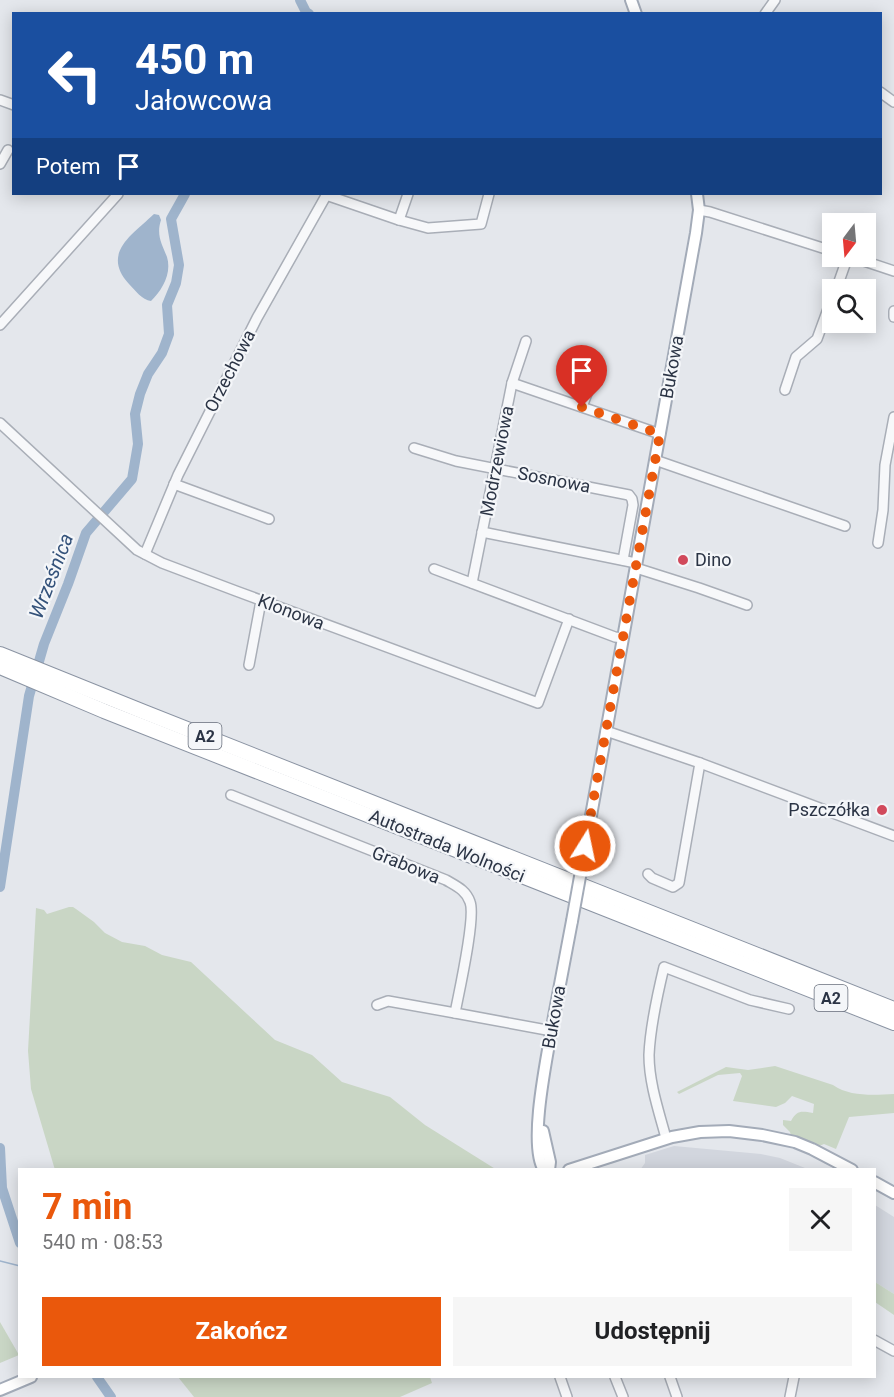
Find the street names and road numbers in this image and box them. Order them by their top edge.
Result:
street label: Orzechowa [200,326,259,416]
street label: Bukowa [656,334,687,400]
street label: Modrzewiowa [476,404,518,518]
street label: Sosnowa [516,462,592,497]
street label: Klonowa [255,589,327,634]
road number: A2 [188,723,222,749]
street label: Autostrada Wolności [366,805,528,886]
street label: Grabowa [369,841,443,888]
street label: Bukowa [538,984,569,1050]
road number: A2 [814,985,848,1011]

